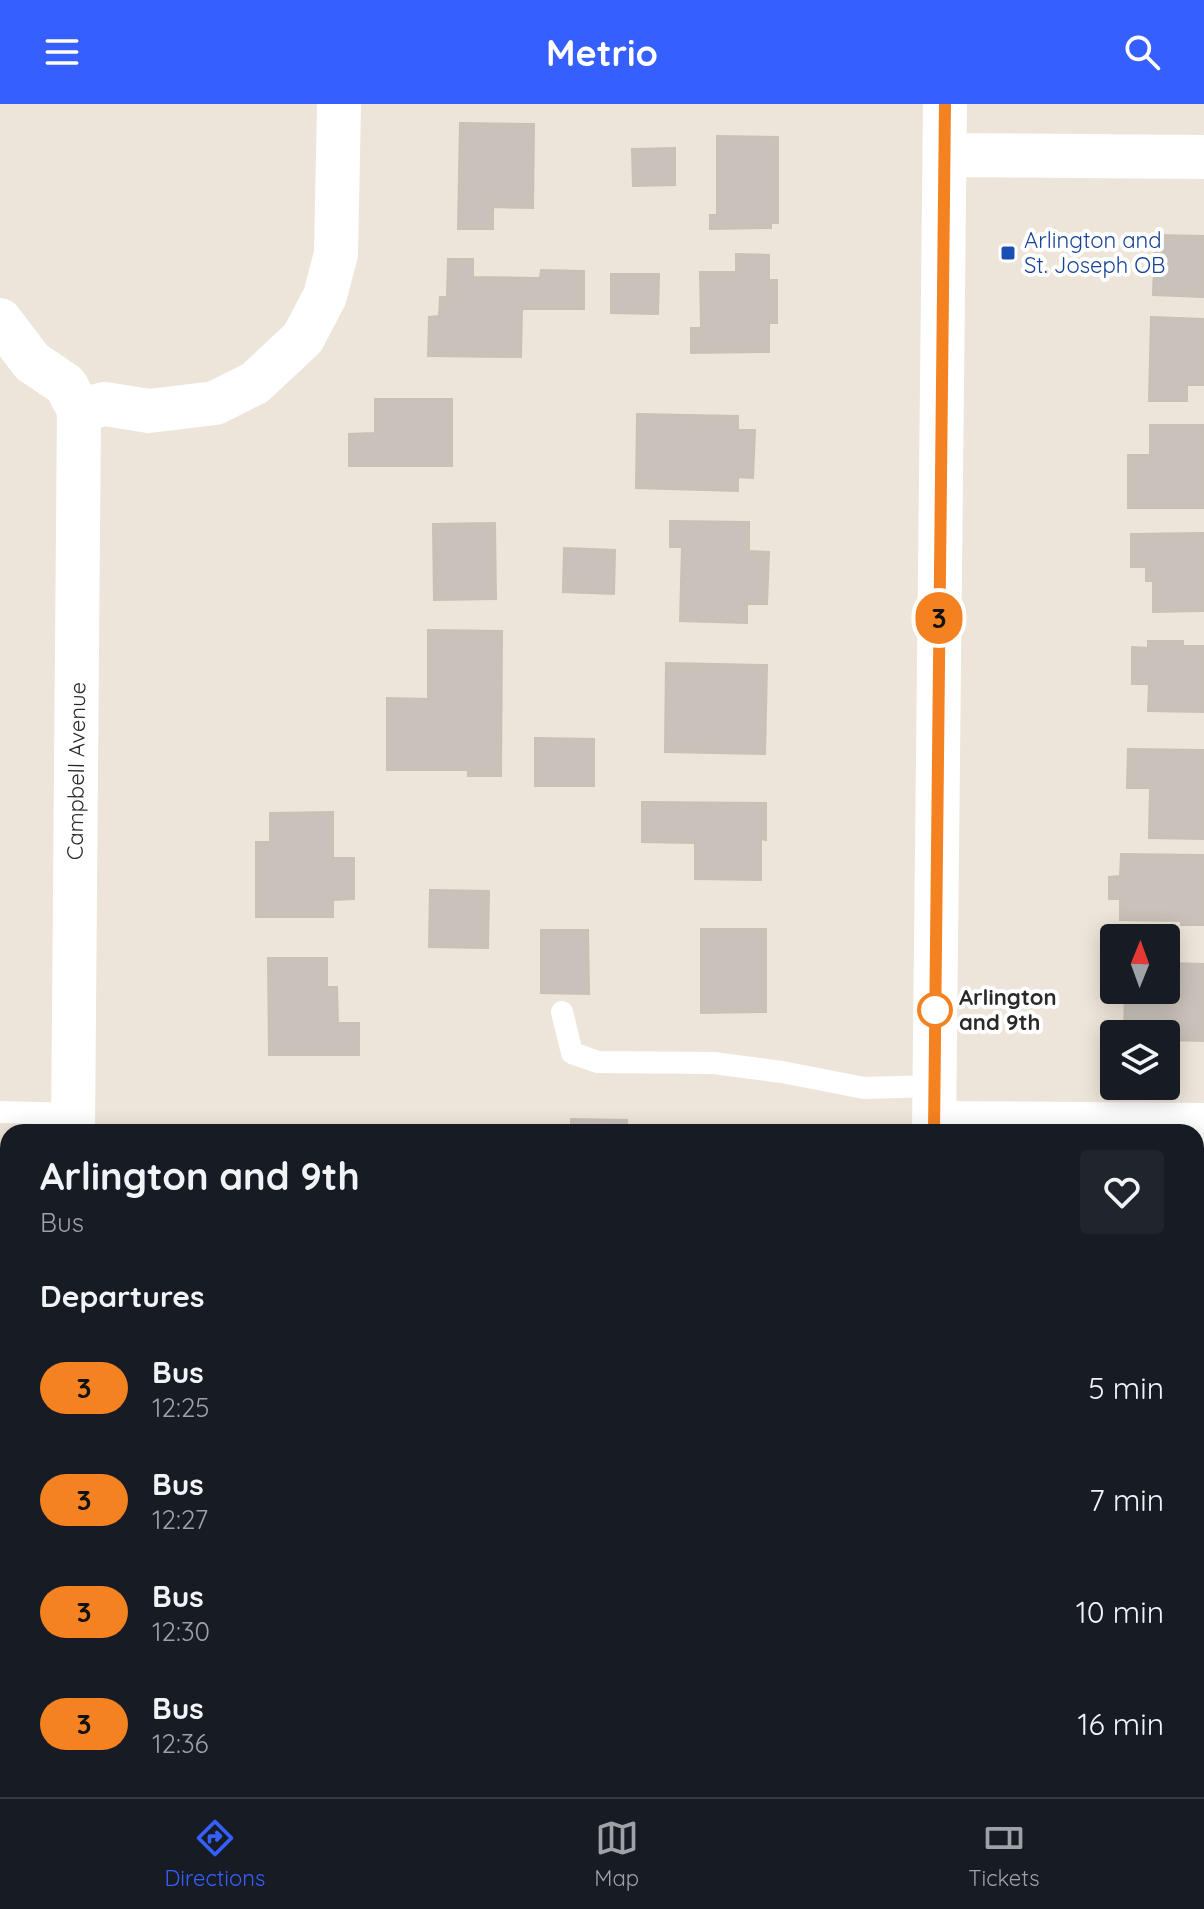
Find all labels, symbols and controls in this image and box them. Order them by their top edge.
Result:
icon: menu [40,30,84,74]
text: Metrio [546,30,658,75]
icon: search [1120,30,1164,74]
place label: Arlington and St. Joseph OB [1024,226,1165,279]
marker: Arlington and St. Joseph OB [999,244,1017,262]
line badge: 3 [913,592,965,644]
text: 3 [931,600,947,635]
street label: Campbell Avenue [60,682,92,860]
north arrow [1100,924,1180,1004]
map controls [1100,924,1180,1100]
place label: Arlington and 9th [959,983,1057,1036]
marker: Arlington and 9th [918,993,952,1027]
button: layers [1100,1020,1180,1100]
button: heart [1080,1150,1164,1234]
text: Arlington and 9th [40,1152,360,1200]
text: Bus [40,1206,84,1239]
text: Departures [40,1277,205,1315]
text: Bus [152,1353,204,1391]
text: 5 min [1088,1369,1164,1407]
text: 3 [76,1370,92,1405]
text: 12:25 [152,1391,209,1424]
text: Bus [152,1465,204,1503]
text: 7 min [1089,1481,1164,1519]
text: 3 [76,1482,92,1517]
text: 12:27 [152,1503,208,1536]
text: Bus [152,1577,204,1615]
text: 10 min [1076,1593,1164,1631]
text: 3 [76,1594,92,1629]
text: 12:30 [152,1615,210,1648]
text: Bus [152,1689,204,1727]
text: 16 min [1077,1705,1164,1743]
text: 3 [76,1706,92,1741]
text: 12:36 [152,1727,209,1760]
tab: Directions [164,1816,265,1892]
tab: Map [594,1816,639,1892]
tab: Tickets [968,1816,1039,1892]

